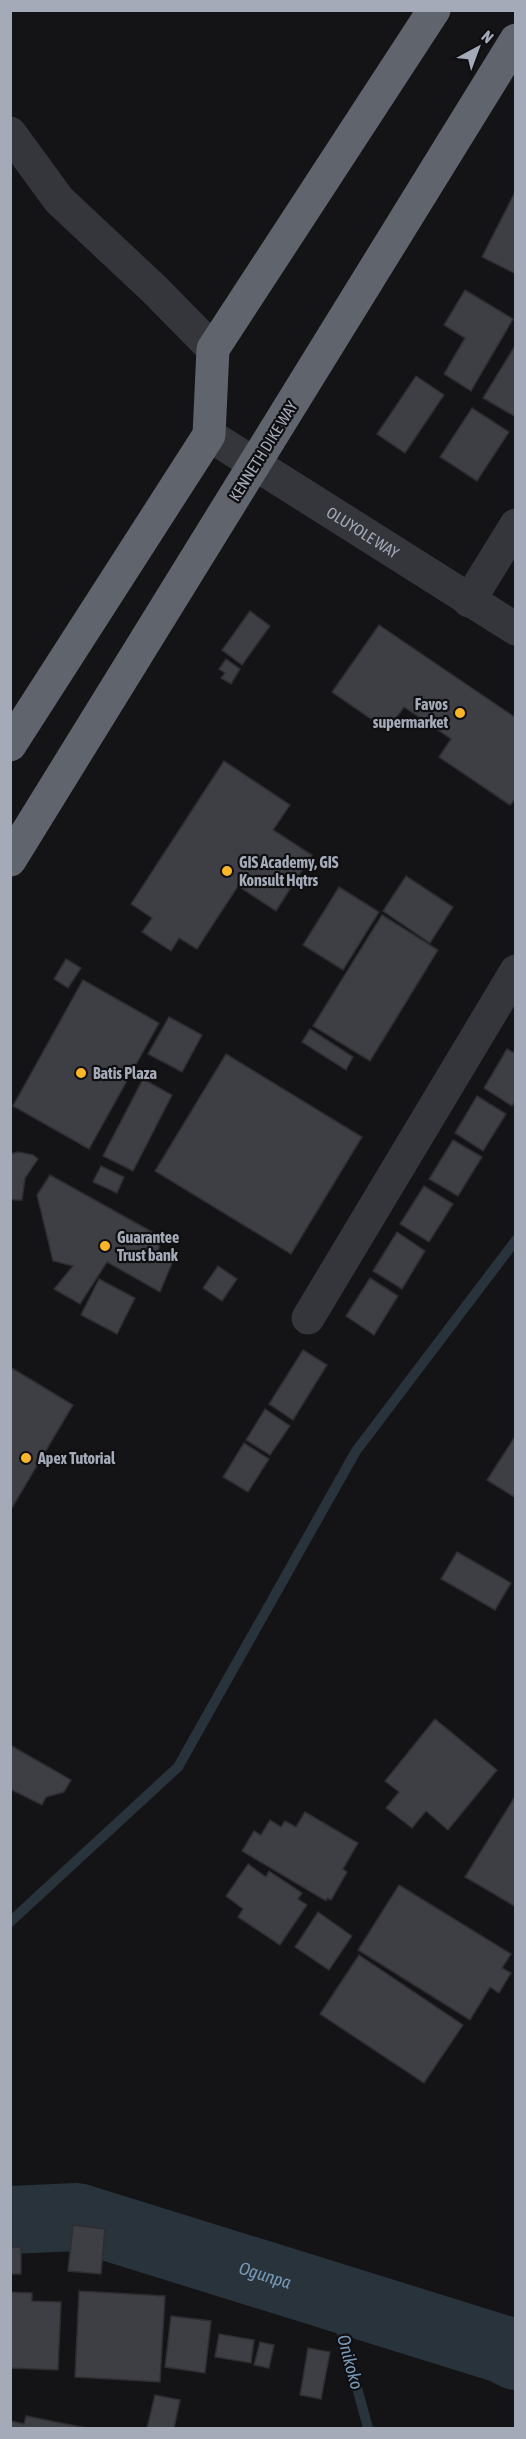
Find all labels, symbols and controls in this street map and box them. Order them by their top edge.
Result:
north arrow [448,18,508,78]
text: N [478,27,497,47]
street label: KENNETH DIKE WAY [225,397,301,504]
street label: OLUYOLE WAY [324,503,403,562]
place label: Favos supermarket [373,695,448,731]
marker: Favos supermarket [453,706,467,720]
place label: GIS Academy, GIS Konsult Hqtrs [239,853,339,889]
marker: GIS Academy, GIS Konsult Hqtrs [220,864,234,878]
place label: Batis Plaza [93,1064,157,1082]
marker: Batis Plaza [74,1066,88,1080]
place label: Guarantee Trust bank [117,1228,179,1264]
marker: Guarantee Trust bank [98,1239,112,1253]
place label: Apex Tutorial [37,1449,116,1467]
marker: Apex Tutorial [19,1451,33,1465]
water label: Ogunpa [237,2257,294,2293]
water label: Onikoko [333,2332,368,2391]

